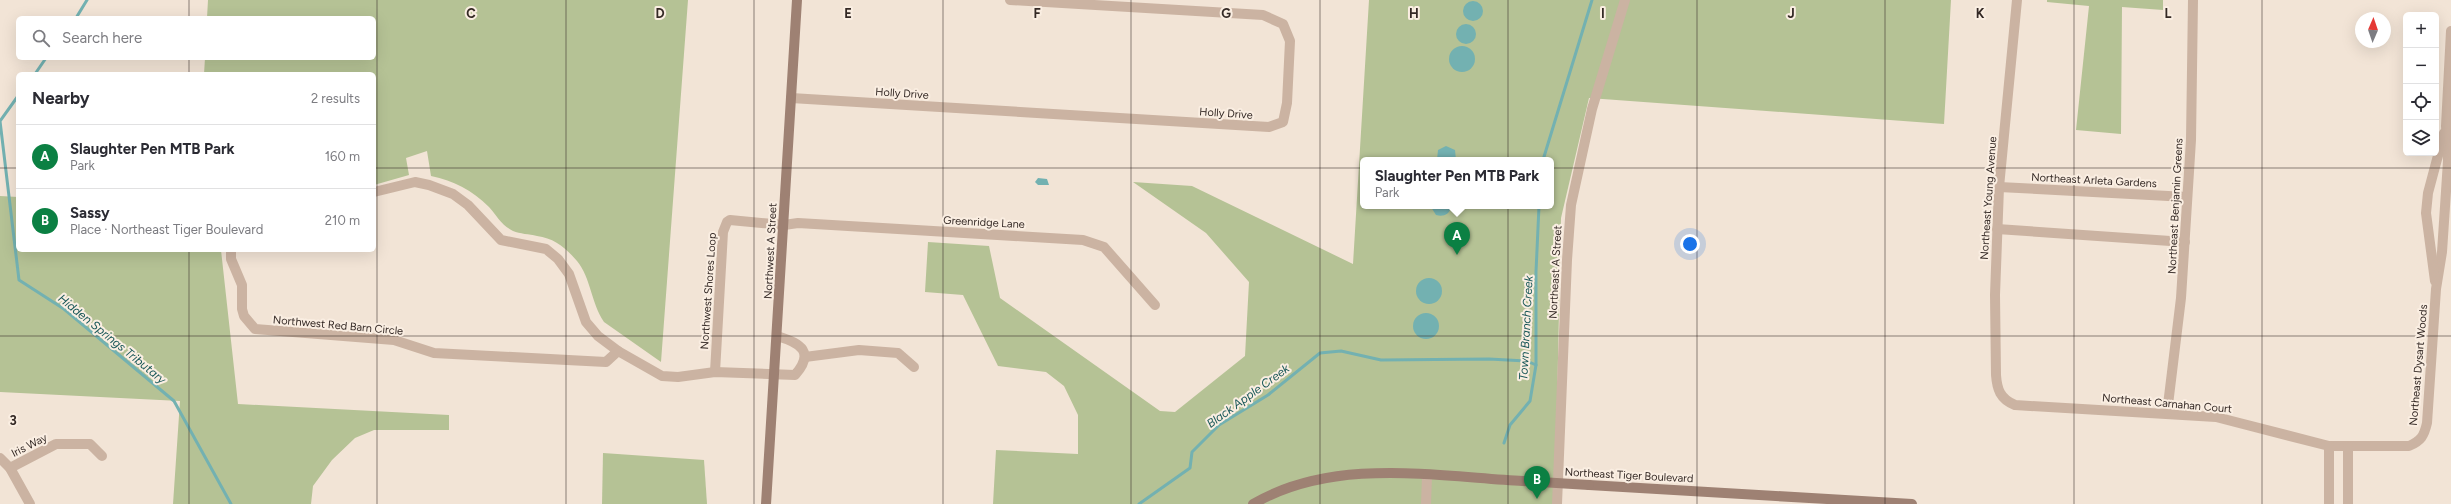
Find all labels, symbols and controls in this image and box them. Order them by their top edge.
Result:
text: C [466,6,476,21]
text: D [655,6,665,21]
text: E [844,6,852,21]
text: F [1033,6,1041,21]
text: G [1221,6,1231,21]
text: H [1409,6,1419,21]
text: I [1601,6,1605,21]
text: J [1787,6,1795,21]
text: K [1976,6,1985,21]
text: L [2165,6,2172,21]
north arrow [2355,12,2391,48]
map controls [2403,12,2439,156]
button: + [2403,12,2439,48]
search box [16,16,376,60]
icon: search [30,27,52,49]
text: Search here [62,29,142,47]
button: − [2403,48,2439,84]
button: locate [2403,84,2439,120]
street label: Holly Drive [875,85,929,102]
text: Nearby [32,88,90,108]
text: 2 results [311,91,360,106]
street label: Holly Drive [1199,105,1253,122]
button: layers [2403,120,2439,156]
street label: Northeast Young Avenue [1978,136,1999,260]
street label: Northeast Benjamin Greens [2165,138,2186,274]
text: Slaughter Pen MTB Park [70,140,235,158]
text: A [40,149,50,164]
text: 160 m [325,149,360,164]
popup [1360,157,1554,209]
text: Park [70,158,95,173]
text: Slaughter Pen MTB Park [1375,167,1539,185]
street label: Northeast Arleta Gardens [2031,171,2157,190]
text: Park [1375,185,1399,200]
street label: Northwest A Street [761,203,780,299]
text: Sassy [70,204,110,222]
text: B [41,213,49,228]
text: 210 m [325,213,360,228]
street label: Greenridge Lane [943,214,1025,231]
text: Place · Northeast Tiger Boulevard [70,222,263,237]
pin: A [1444,222,1470,255]
street label: Northeast A Street [1547,225,1564,319]
street label: Northwest Shores Loop [698,232,719,350]
your location [1680,234,1700,254]
water label: Town Branch Creek [1516,274,1536,381]
water label: Hidden Springs Tributary [55,291,169,387]
street label: Northeast Dysart Woods [2407,304,2430,426]
street label: Northwest Red Barn Circle [272,313,404,338]
water label: Black Apple Creek [1204,361,1293,431]
street label: Northeast Carnahan Court [2101,391,2233,416]
text: 3 [9,413,17,428]
street label: Iris Way [9,431,50,460]
pin: B [1524,466,1550,499]
street label: Northeast Tiger Boulevard [1564,466,1694,485]

